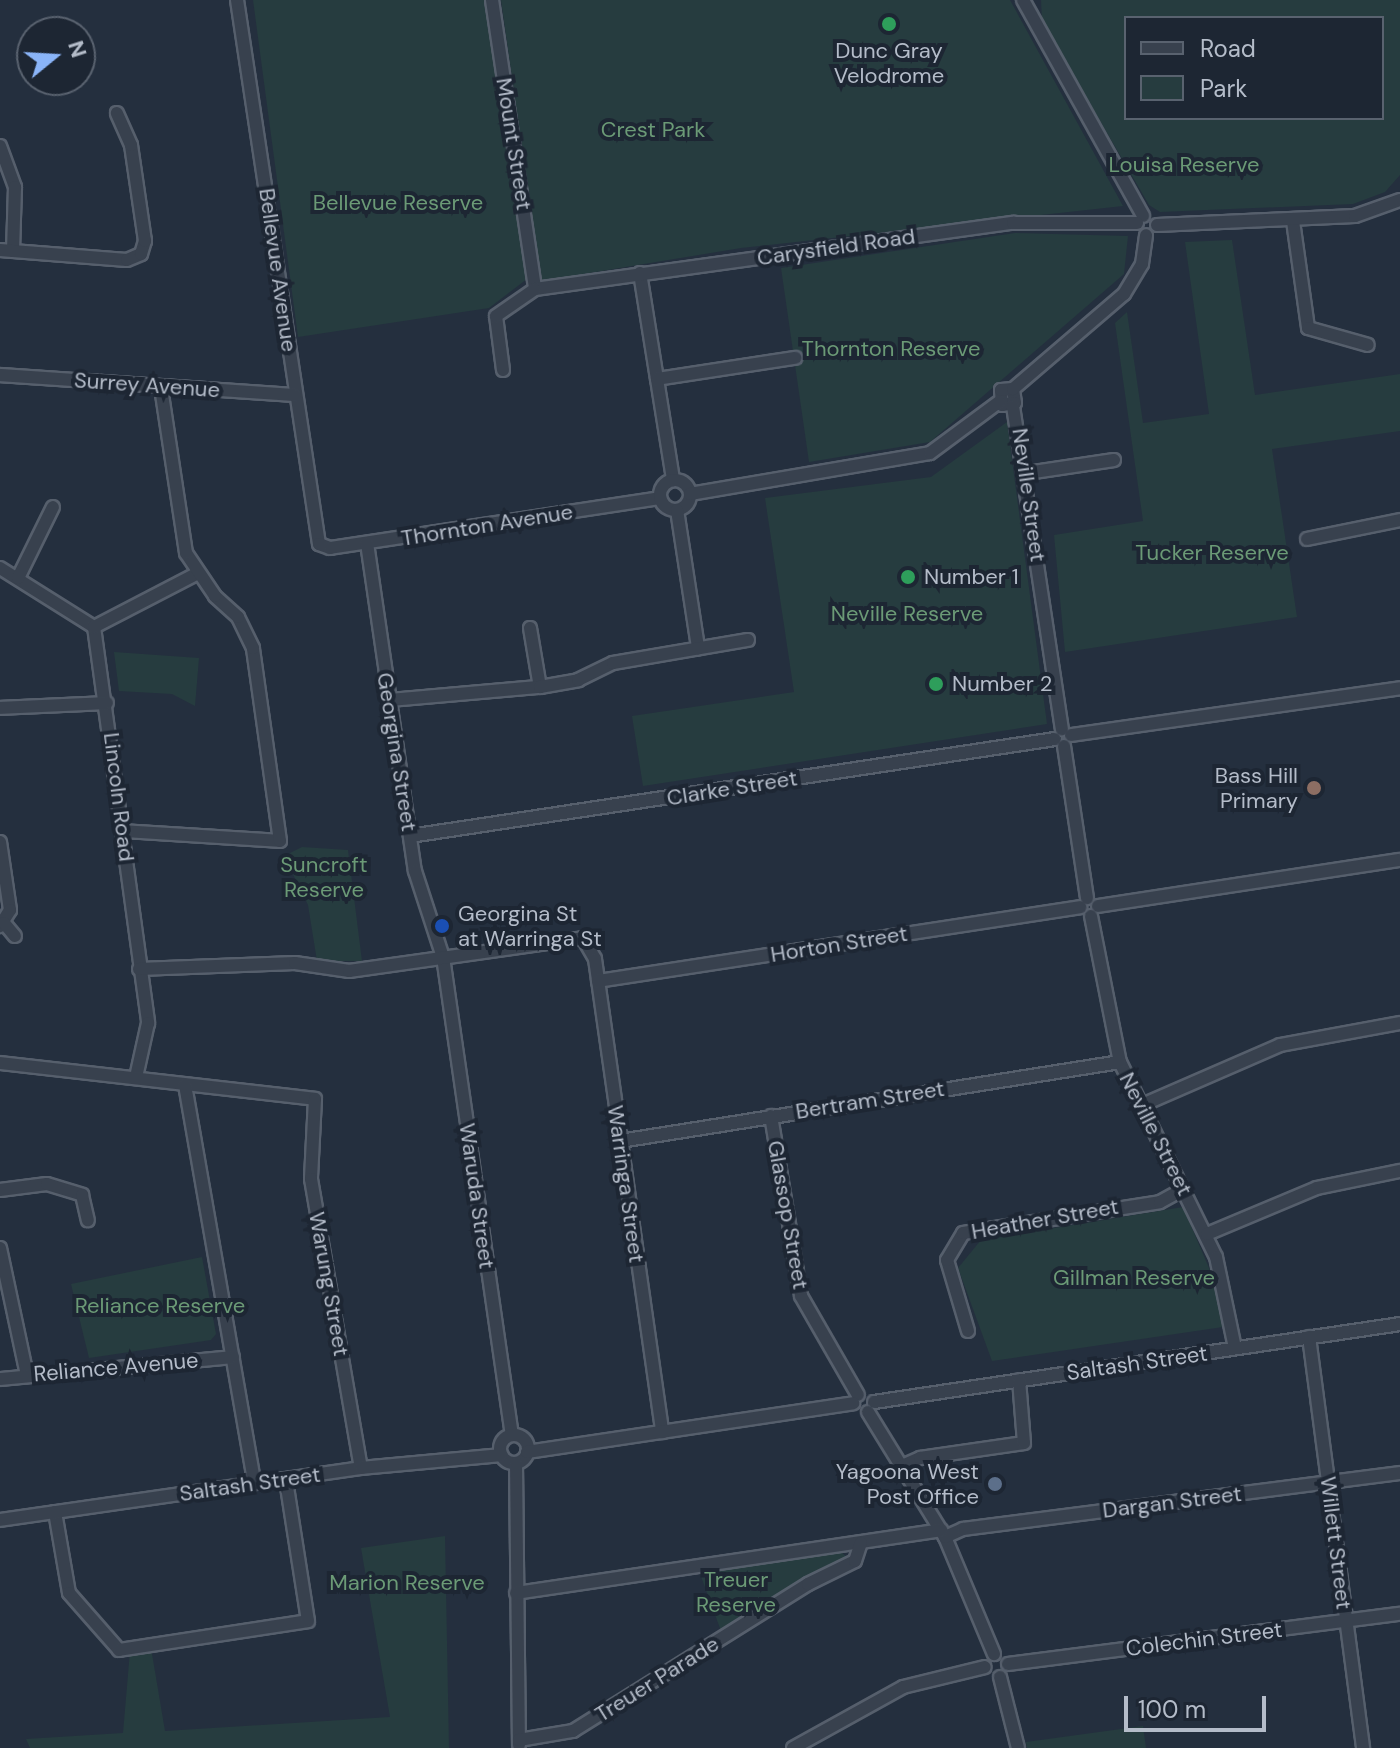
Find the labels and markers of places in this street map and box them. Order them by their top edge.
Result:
marker: Dunc Gray Velodrome [880,15,898,33]
place label: Dunc Gray Velodrome [834,37,944,88]
place label: Number 1 [924,564,1019,590]
marker: Number 1 [899,568,917,586]
place label: Number 2 [952,671,1052,697]
marker: Number 2 [927,675,945,693]
place label: Bass Hill Primary [1215,762,1298,814]
marker: Bass Hill Primary [1305,779,1323,797]
place label: Georgina St at Warringa St [458,900,602,952]
marker: Georgina St at Warringa St [433,917,451,935]
place label: Yagoona West Post Office [836,1458,979,1510]
marker: Yagoona West Post Office [986,1475,1004,1493]

